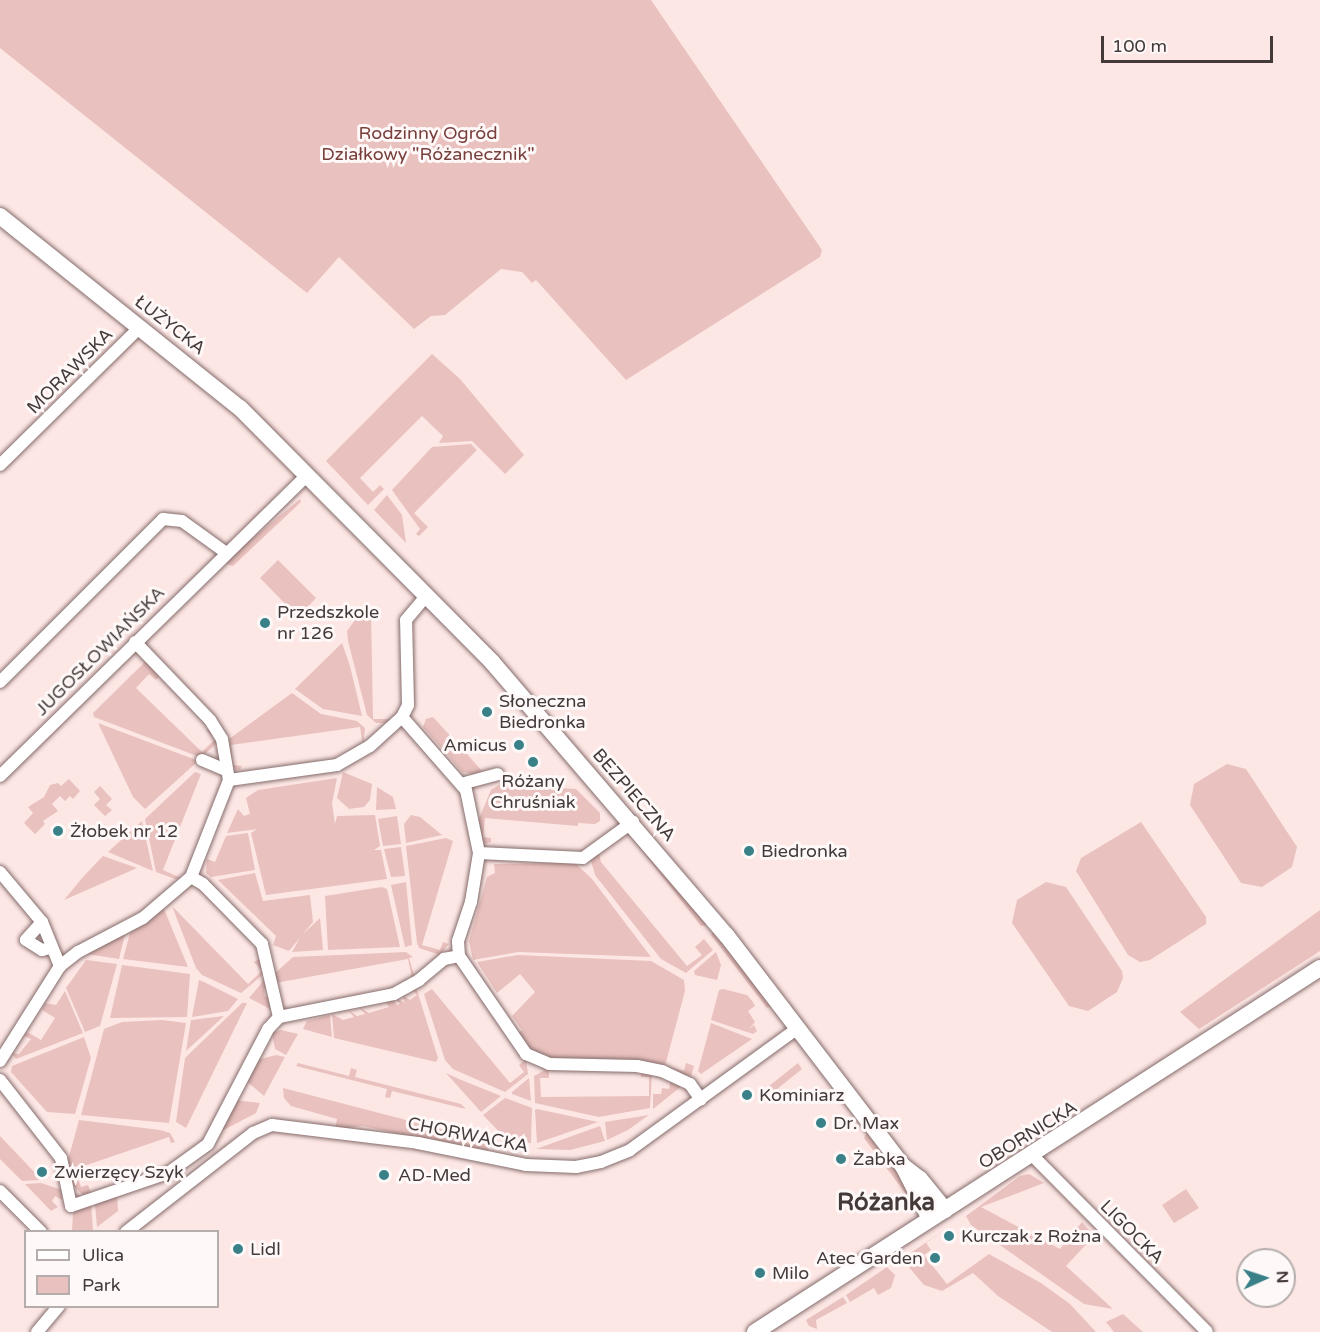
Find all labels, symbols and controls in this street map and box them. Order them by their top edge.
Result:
scale bar [1104,24,1276,62]
text: 100 m [1112,35,1167,57]
park label: Rodzinny Ogród Działkowy "Różanecznik" [321,123,535,166]
street label: ŁUŻYCKA [130,291,210,359]
street label: MORAWSKA [23,324,117,418]
street label: JUGOSŁOWIAŃSKA [31,582,169,720]
place label: Przedszkole nr 126 [277,602,379,644]
marker: Przedszkole nr 126 [258,616,272,630]
place label: Słoneczna Biedronka [499,691,586,734]
marker: Słoneczna Biedronka [480,705,494,719]
place label: Amicus [443,734,507,756]
marker: Amicus [512,738,526,752]
street label: BEZPIECZNA [588,744,680,846]
marker: Różany Chruśniak [526,755,540,769]
place label: Różany Chruśniak [490,771,576,814]
place label: Żłobek nr 12 [70,820,178,842]
marker: Żłobek nr 12 [51,824,65,838]
place label: Biedronka [761,840,848,862]
marker: Biedronka [742,844,756,858]
place label: Kominiarz [759,1084,844,1106]
marker: Kominiarz [740,1088,754,1102]
street label: OBORNICKA [975,1096,1081,1174]
place label: Dr. Max [833,1112,899,1134]
street label: CHORWACKA [406,1113,530,1157]
marker: Dr. Max [814,1116,828,1130]
place label: Żabka [853,1148,906,1170]
marker: Żabka [834,1152,848,1166]
place label: Zwierzęcy Szyk [54,1161,184,1183]
place label: AD-Med [398,1164,471,1186]
marker: Zwierzęcy Szyk [35,1165,49,1179]
marker: AD-Med [375,1166,393,1184]
district label: Różanka [837,1189,935,1217]
street label: LIGOCKA [1096,1196,1168,1268]
place label: Kurczak z Rożna [961,1225,1101,1247]
marker: Kurczak z Rożna [942,1229,956,1243]
legend [24,1230,219,1308]
place label: Lidl [250,1238,281,1260]
marker: Lidl [231,1242,245,1256]
text: Ulica [82,1244,124,1266]
place label: Atec Garden [816,1247,923,1269]
north arrow [1236,1248,1296,1308]
marker: Atec Garden [928,1251,942,1265]
place label: Milo [772,1262,809,1284]
marker: Milo [753,1266,767,1280]
text: N [1272,1270,1292,1284]
text: Park [82,1274,120,1296]

